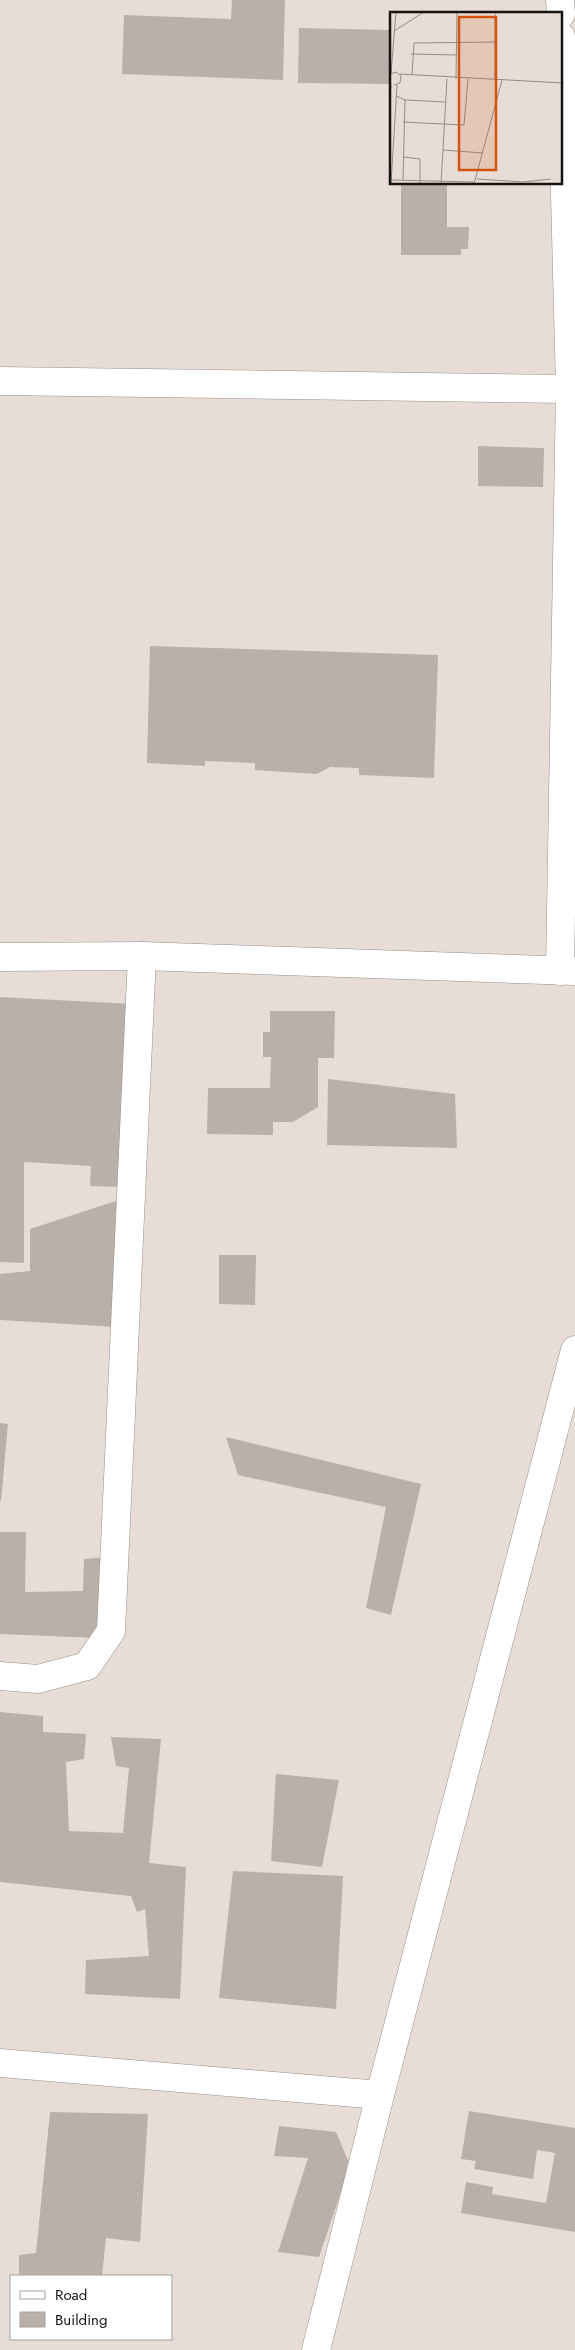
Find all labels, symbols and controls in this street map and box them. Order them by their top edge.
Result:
inset map [390,12,562,185]
legend [10,2275,172,2340]
text: Road [55,2284,87,2306]
text: Building [55,2309,107,2331]

